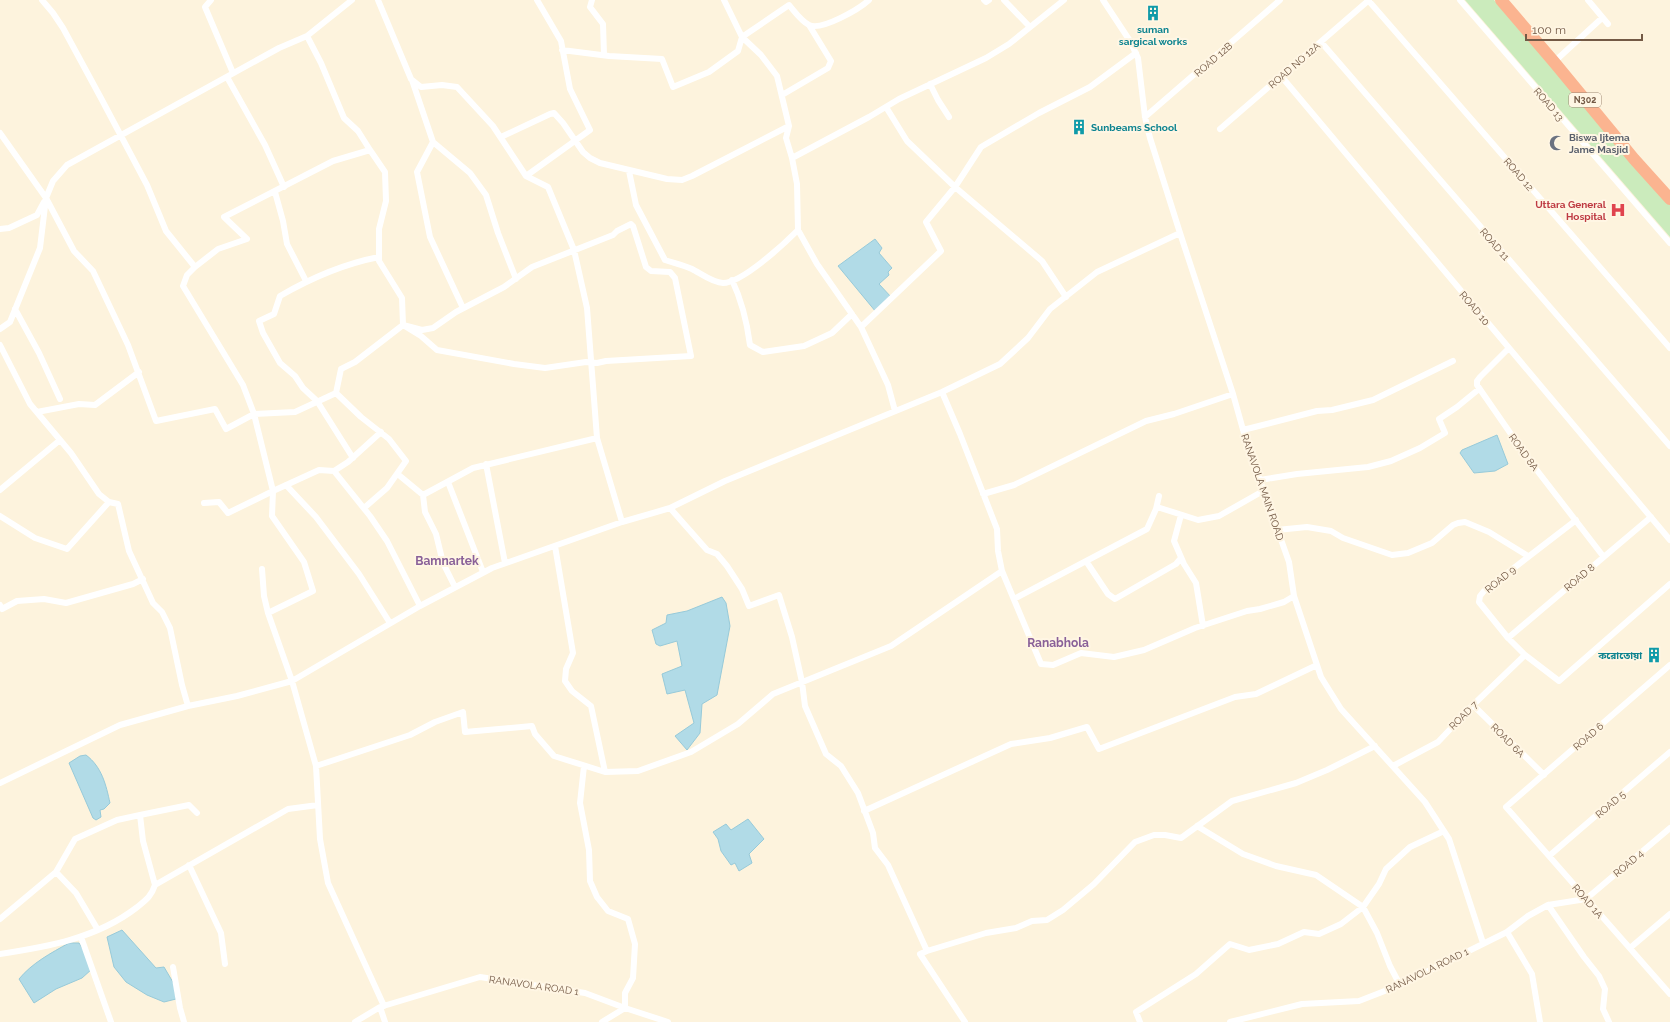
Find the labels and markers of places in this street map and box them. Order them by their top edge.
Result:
building icon: suman sargical works [1144,4,1162,22]
place label: suman sargical works [1119,24,1187,47]
building icon: Sunbeams School [1070,118,1088,136]
place label: Sunbeams School [1091,122,1178,133]
place label: Biswa Ijtema Jame Masjid [1569,132,1630,155]
mosque icon: Biswa Ijtema Jame Masjid [1548,134,1566,152]
place label: Uttara General Hospital [1535,199,1607,222]
hospital icon: Uttara General Hospital [1609,201,1627,219]
building icon: করোতোয়া [1645,646,1663,664]
place label: করোতোয়া [1597,650,1642,661]

